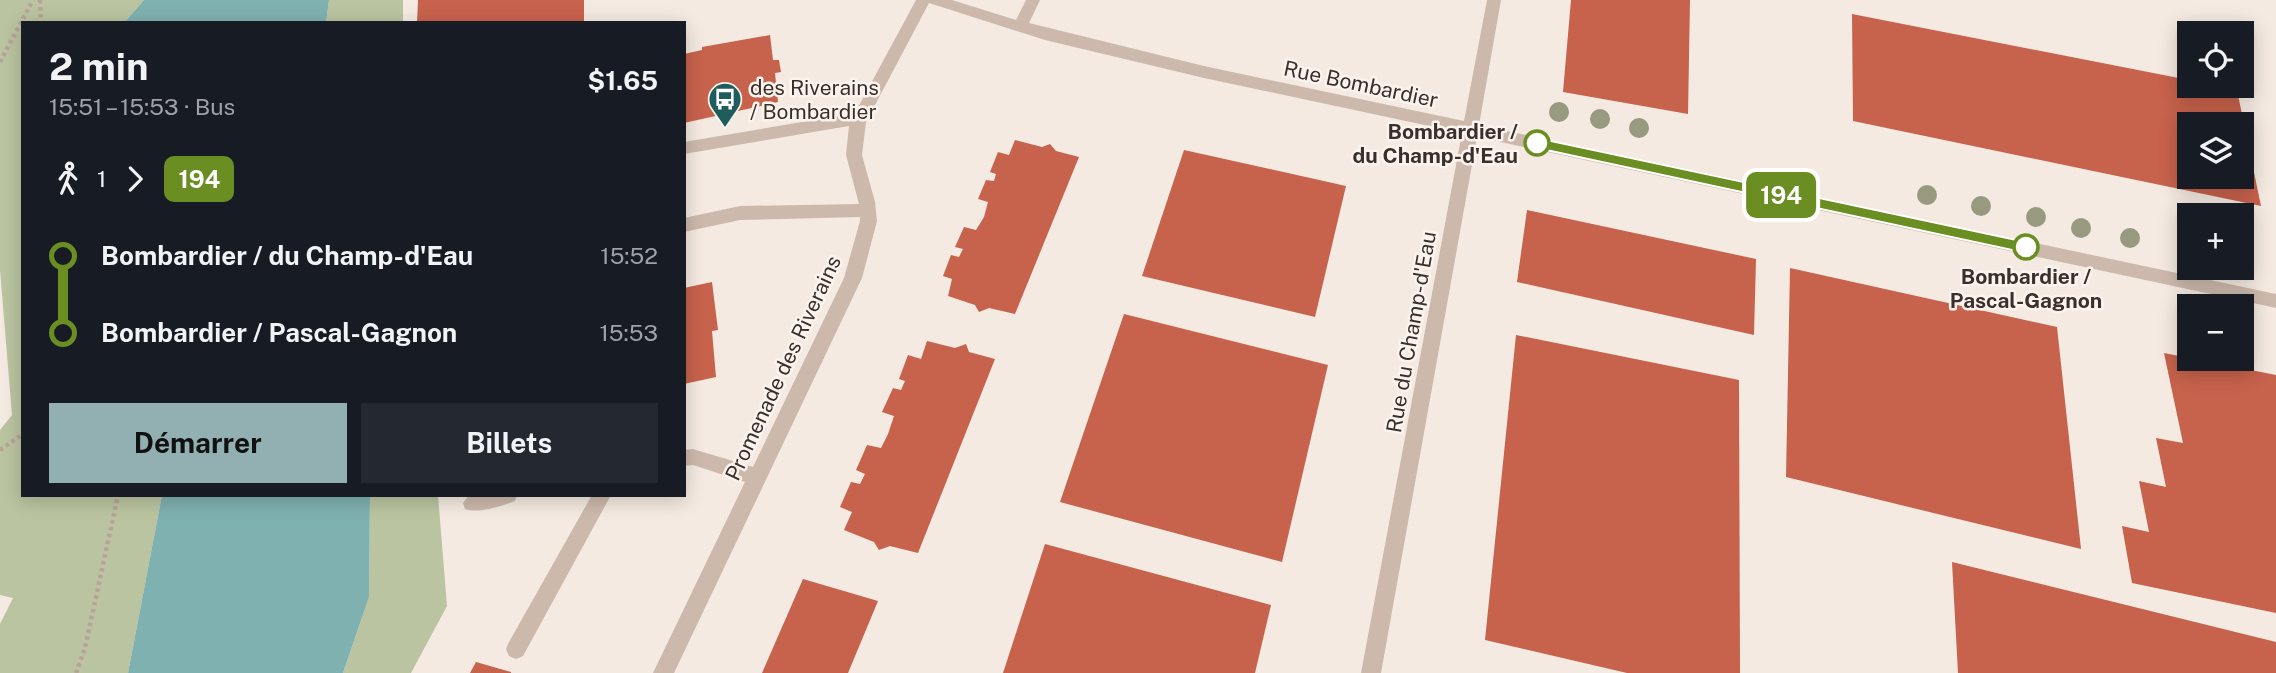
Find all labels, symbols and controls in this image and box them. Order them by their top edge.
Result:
map controls [2177,21,2254,371]
button: locate [2177,21,2254,98]
text: 2 min [49,44,149,89]
street label: Rue Bombardier [1281,55,1441,113]
text: $1.65 [587,65,658,96]
place label: des Riverains / Bombardier [750,75,879,124]
bus stop icon: des Riverains / Bombardier [706,80,744,129]
text: 15:51 – 15:53 · Bus [49,93,235,120]
button: layers [2177,112,2254,189]
place label: Bombardier / du Champ-d'Eau [1353,119,1518,168]
marker: Bombardier / du Champ-d'Eau [1524,130,1550,156]
icon: walk [49,160,87,198]
icon: forward [116,160,154,198]
text: 1 [97,165,106,192]
text: 194 [178,165,220,193]
line badge: 194 [1741,172,1821,218]
text: 194 [1760,181,1802,209]
button: + [2177,203,2254,280]
street label: Rue du Champ-d'Eau [1381,229,1441,435]
marker: Bombardier / Pascal-Gagnon [2013,234,2039,260]
text: Bombardier / du Champ-d'Eau [101,240,473,271]
text: 15:52 [600,242,658,269]
street label: Promenade des Riverains [720,252,846,484]
place label: Bombardier / Pascal-Gagnon [1950,264,2102,313]
button: − [2177,294,2254,371]
text: Bombardier / Pascal-Gagnon [101,317,457,348]
text: 15:53 [600,319,658,346]
button: Démarrer [49,403,347,483]
button: Billets [361,403,658,483]

